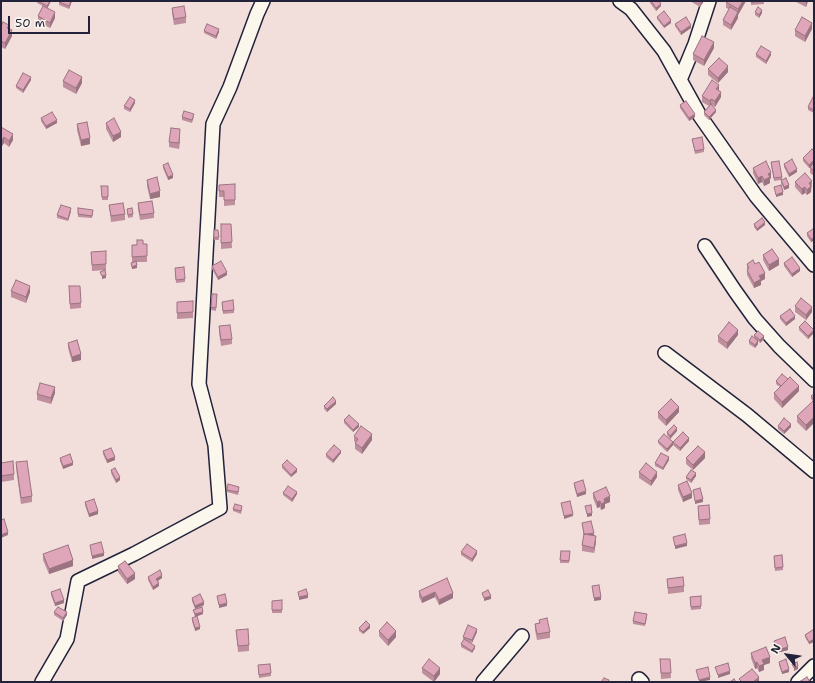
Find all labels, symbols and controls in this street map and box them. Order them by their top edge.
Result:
scale bar [10,8,92,34]
text: 50 m [15,15,45,31]
north arrow [767,635,807,675]
text: N [767,641,785,656]

